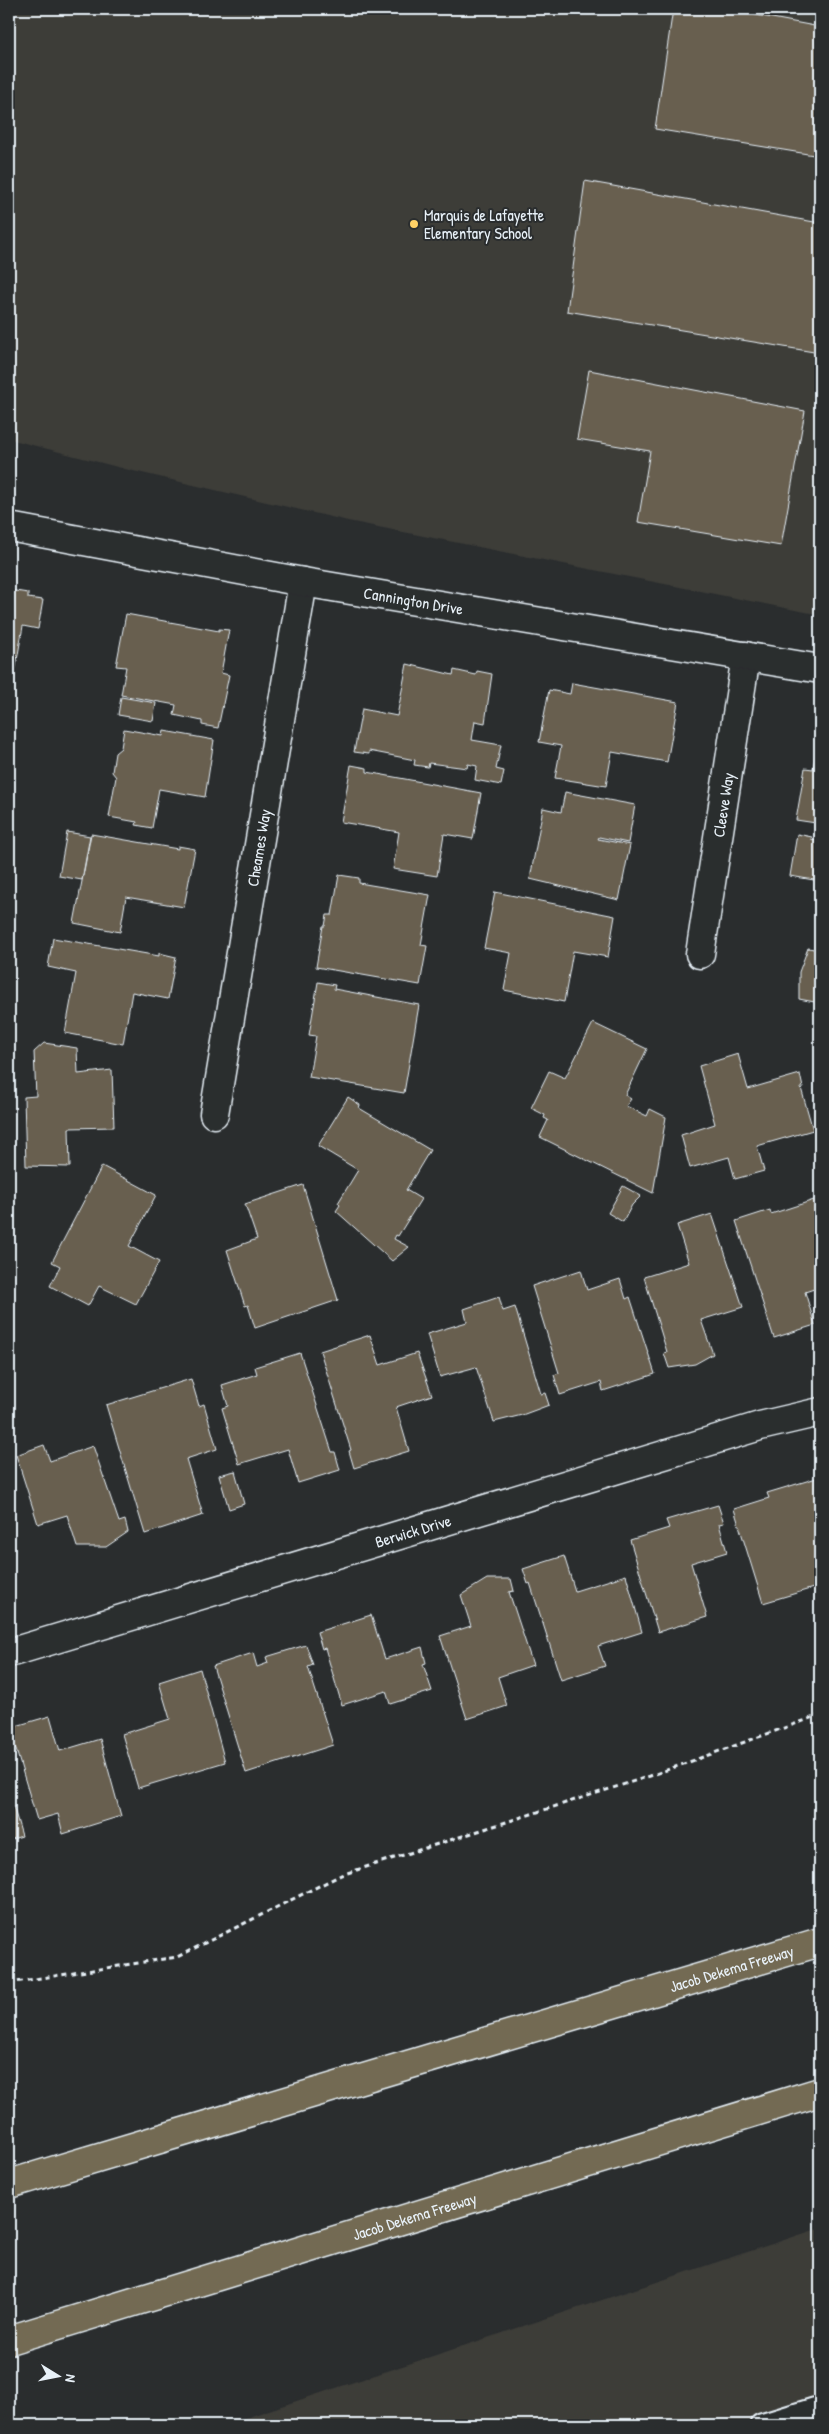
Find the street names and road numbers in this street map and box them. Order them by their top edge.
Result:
street label: Cannington Drive [362,581,465,620]
street label: Cleeve Way [707,771,739,839]
street label: Cheames Way [241,807,276,888]
street label: Berwick Drive [372,1509,454,1553]
street label: Jacob Dekema Freeway [667,1939,796,1997]
street label: Jacob Dekema Freeway [350,2187,479,2245]

